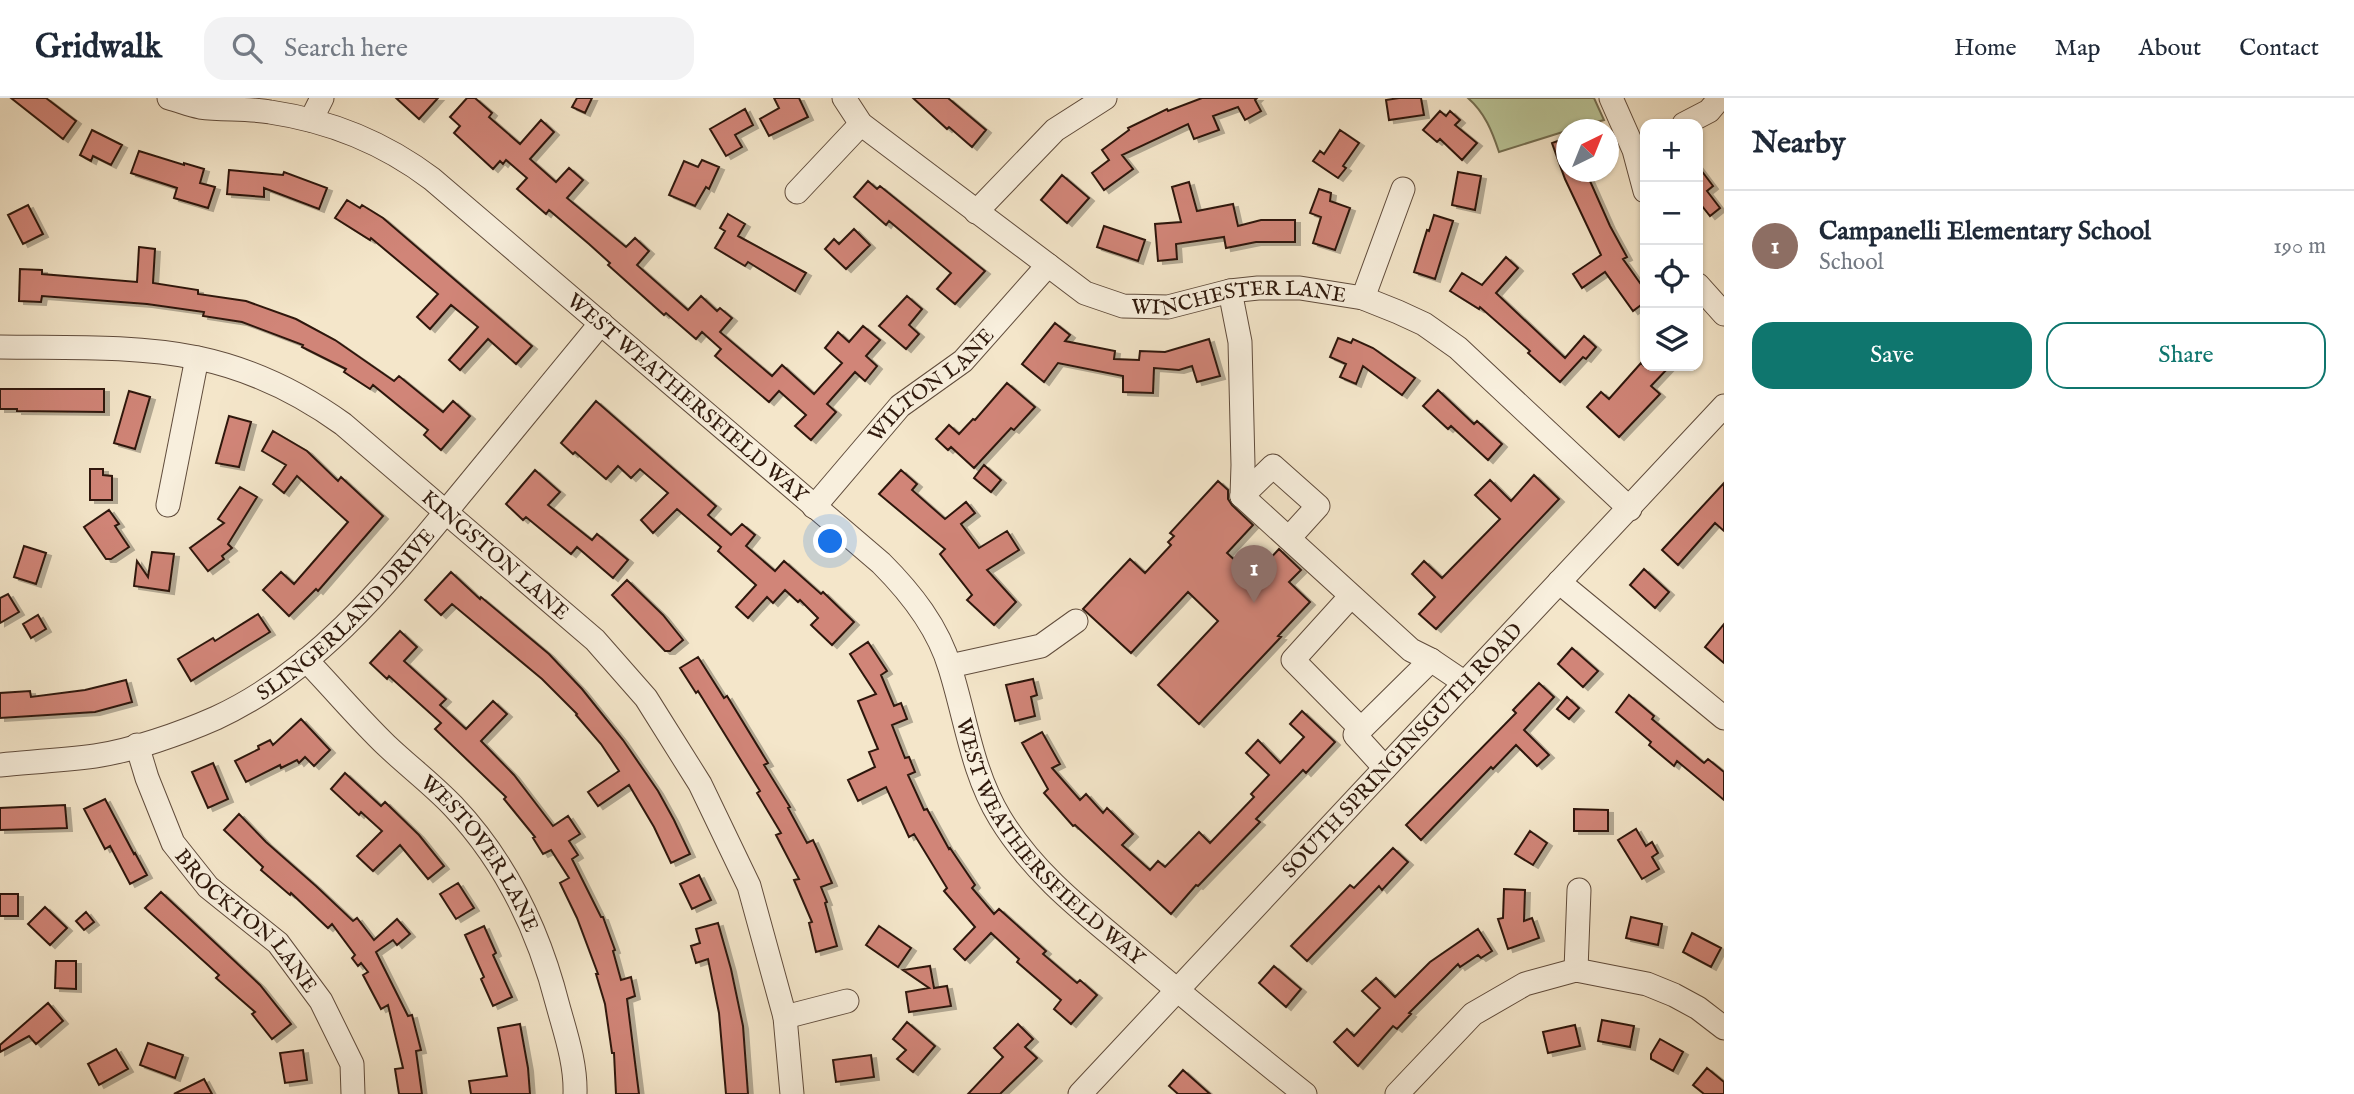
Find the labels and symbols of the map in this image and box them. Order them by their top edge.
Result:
north arrow [1556,119,1619,182]
street label: WINCHESTER LANE [1131,275,1348,323]
street label: WEST WEATHERSFIELD WAY [561,288,814,510]
street label: WILTON LANE [863,323,1001,448]
street label: KINGSTON LANE [415,485,574,627]
street label: SLINGERLAND DRIVE [252,523,442,708]
your location [813,524,847,558]
pin: 1 [1231,545,1277,603]
street label: SOUTH SPRINGINSGUTH ROAD [1277,618,1529,885]
street label: WEST WEATHERSFIELD WAY [949,715,1151,973]
street label: WESTOVER LANE [414,770,544,937]
street label: BROCKTON LANE [168,844,323,999]

